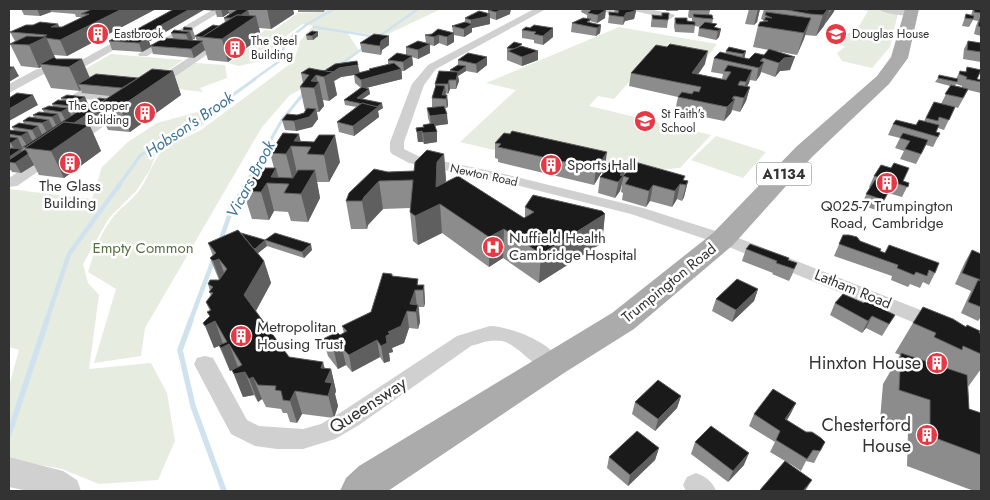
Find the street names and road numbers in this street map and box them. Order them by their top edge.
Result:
street label: Newton Road [449,159,519,191]
road number: A1134 [756,162,812,185]
street label: Trumpington Road [617,238,721,328]
street label: Latham Road [811,264,895,314]
street label: Queensway [324,370,412,440]

